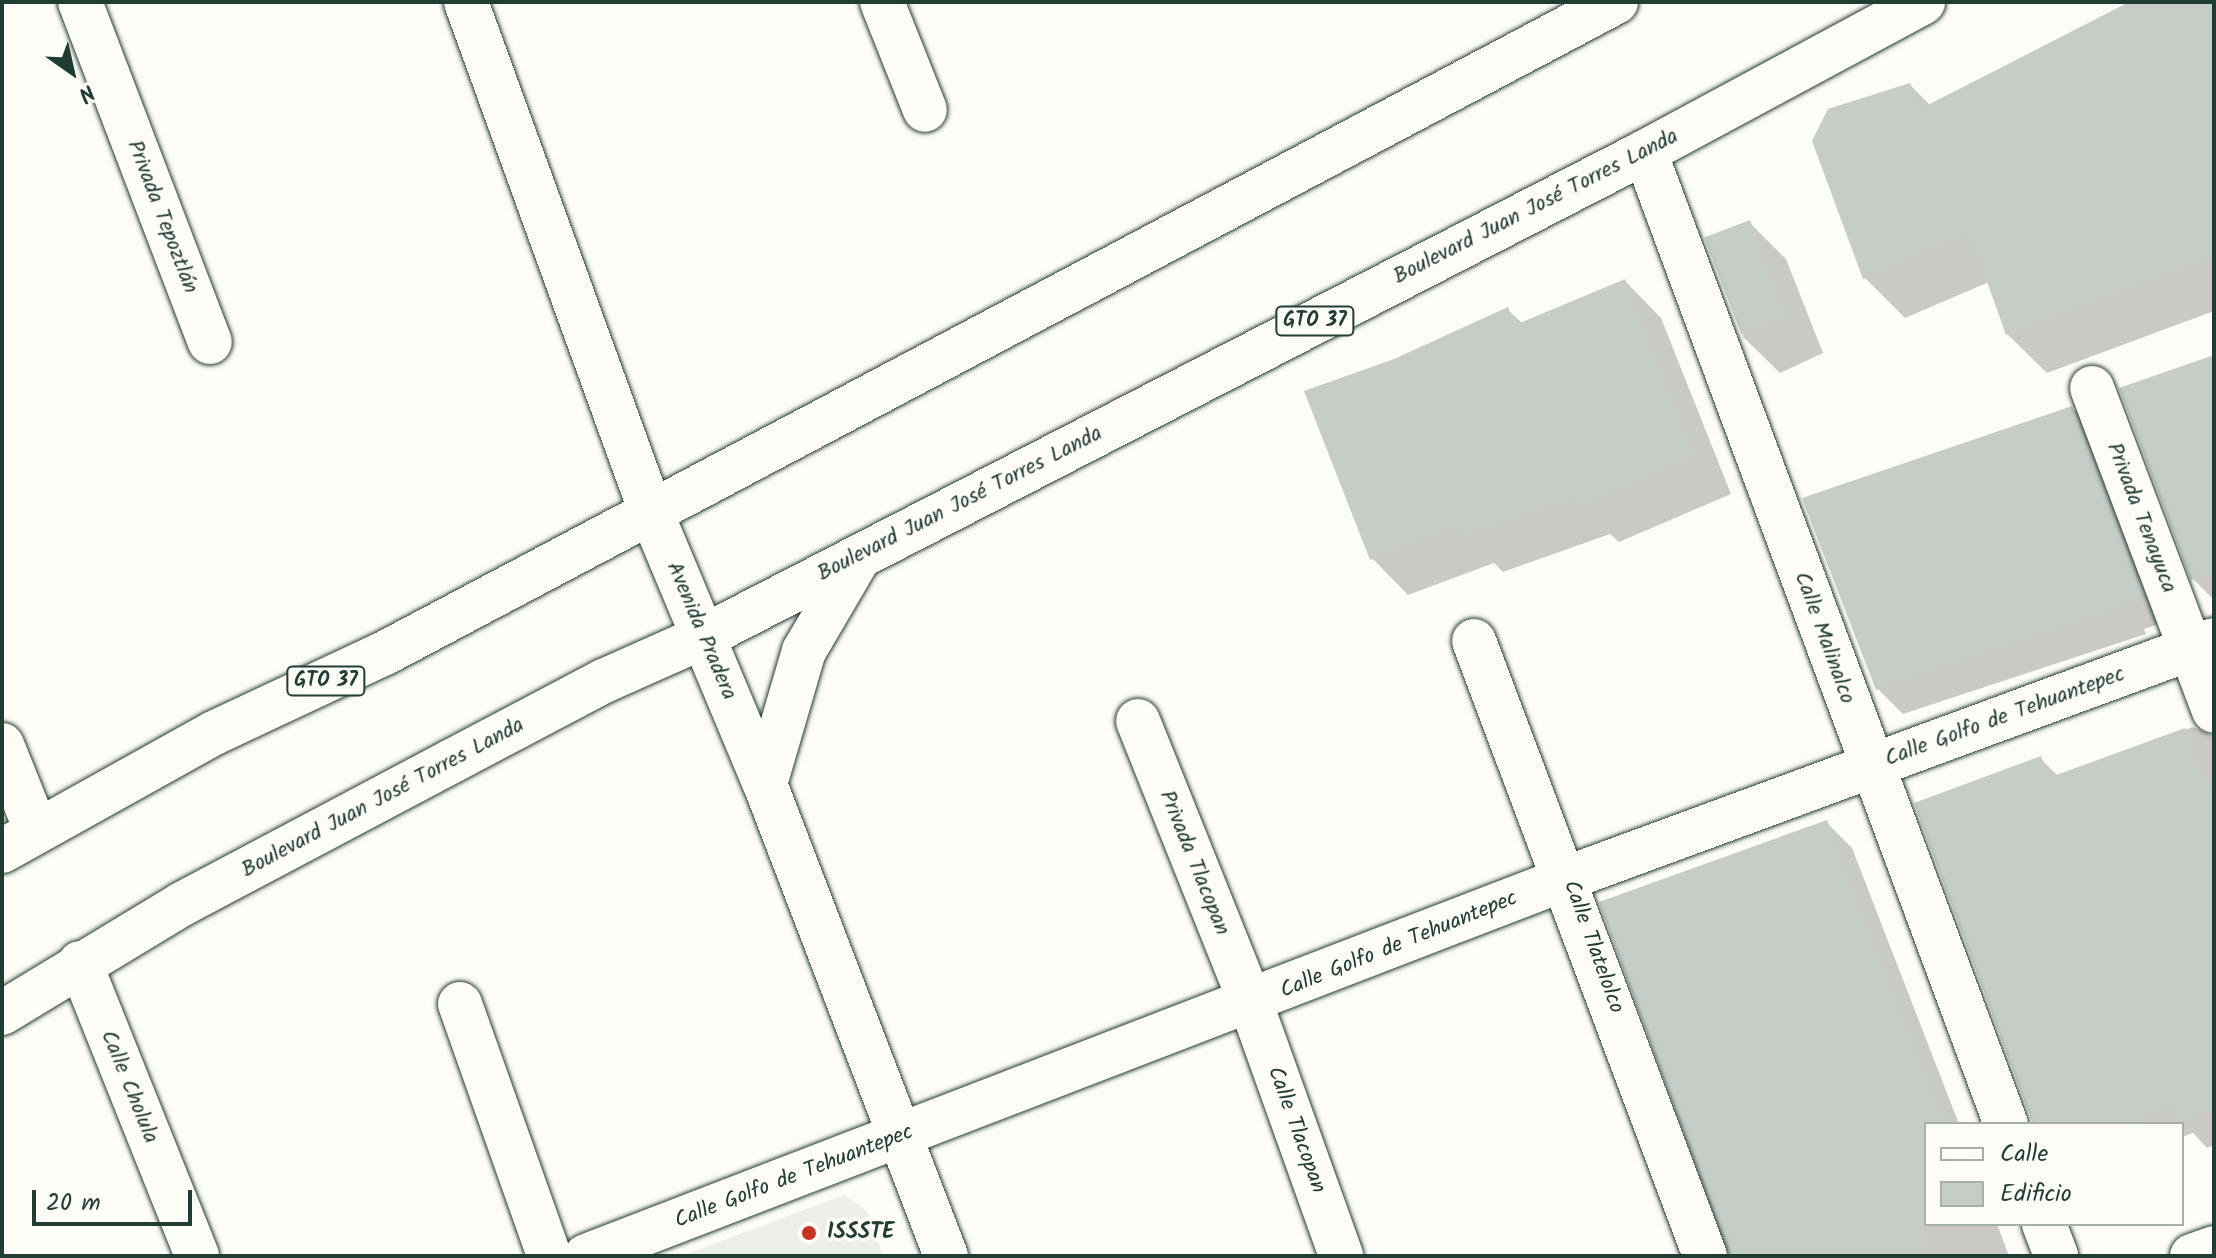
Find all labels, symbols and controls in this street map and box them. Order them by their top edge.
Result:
north arrow [32,32,112,112]
text: N [70,74,101,111]
street label: Boulevard Juan José Torres Landa [1389,123,1683,291]
street label: Privada Tepoztlán [121,137,203,297]
road number: GTO 37 [1275,305,1355,337]
street label: Boulevard Juan José Torres Landa [813,420,1107,588]
street label: Privada Tenayuca [2100,439,2182,597]
street label: Avenida Pradera [660,558,742,704]
street label: Calle Malinalco [1788,568,1860,708]
street label: Calle Golfo de Tehuantepec [1881,661,2129,773]
road number: GTO 37 [286,665,366,697]
street label: Boulevard Juan José Torres Landa [237,712,529,884]
street label: Privada Tlacopan [1153,787,1235,939]
street label: Calle Tlatelolco [1557,877,1629,1017]
street label: Calle Golfo de Tehuantepec [1277,885,1521,1005]
street label: Calle Cholula [94,1027,164,1147]
street label: Calle Tlacopan [1261,1063,1331,1197]
street label: Calle Golfo de Tehuantepec [671,1119,917,1235]
legend [1924,1122,2184,1226]
text: Calle [2000,1135,2048,1174]
scale bar [36,1174,196,1224]
text: Edificio [2000,1175,2072,1214]
text: 20 m [46,1184,101,1223]
place label: ISSSTE [827,1220,894,1246]
marker: ISSSTE [798,1222,820,1244]

